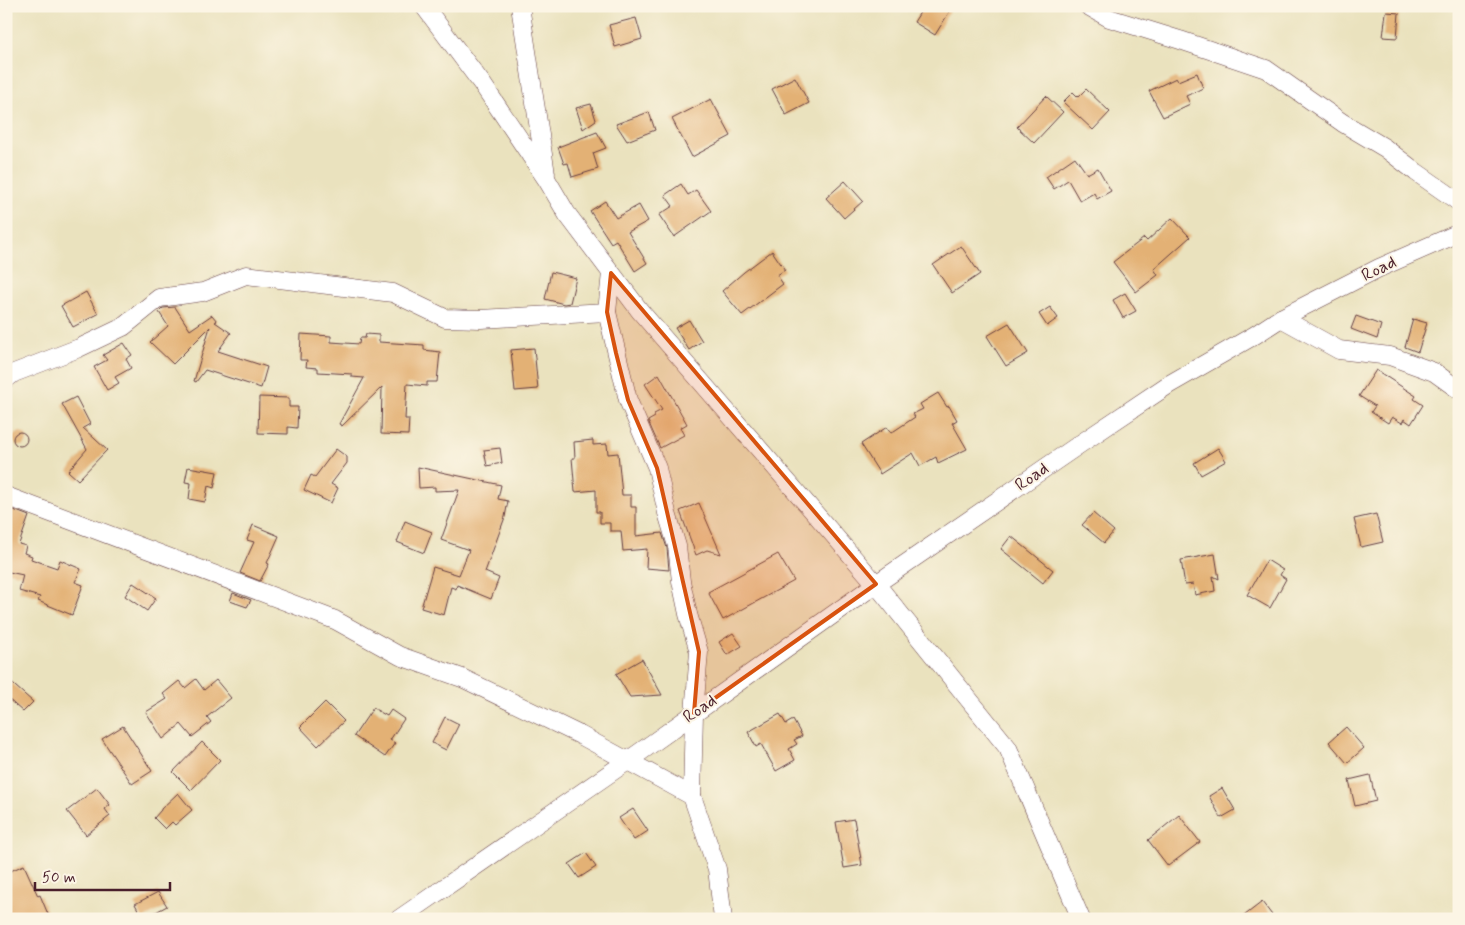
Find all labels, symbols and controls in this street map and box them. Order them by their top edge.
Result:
street label: Road [1358,250,1400,288]
street label: Road [1010,457,1054,497]
street label: Road [678,689,722,729]
scale bar [35,860,170,892]
text: 50 m [42,868,76,888]

